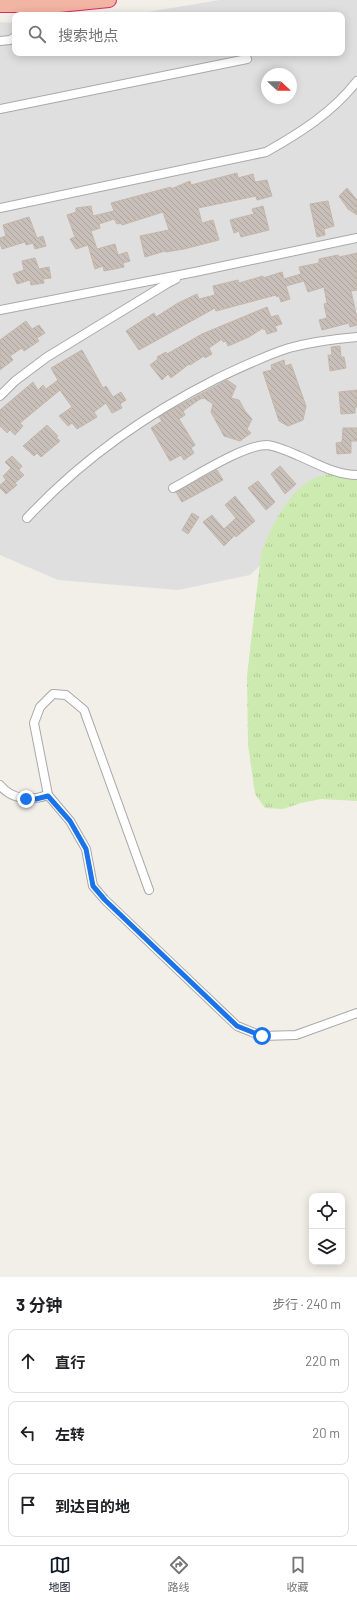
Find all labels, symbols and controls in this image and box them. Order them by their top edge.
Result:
search box [12,12,345,56]
icon: search [26,23,48,45]
text: 搜索地点 [58,26,118,44]
north arrow [261,68,297,104]
route end [17,790,35,808]
route start [253,1027,271,1045]
map controls [309,1193,345,1265]
button: locate [309,1193,345,1229]
button: layers [309,1229,345,1265]
text: 3 分钟 [16,1294,63,1314]
text: 步行 · 240 m [272,1296,341,1312]
icon: ahead [17,1350,39,1372]
text: 直行 [55,1353,85,1371]
text: 220 m [305,1353,340,1369]
icon: left [17,1422,39,1444]
text: 左转 [55,1425,85,1443]
text: 20 m [312,1425,340,1441]
icon: arrive [17,1494,39,1516]
text: 到达目的地 [55,1497,130,1515]
tab: 地图 [49,1554,71,1594]
tab: 路线 [168,1554,190,1594]
tab: 收藏 [287,1554,309,1594]

